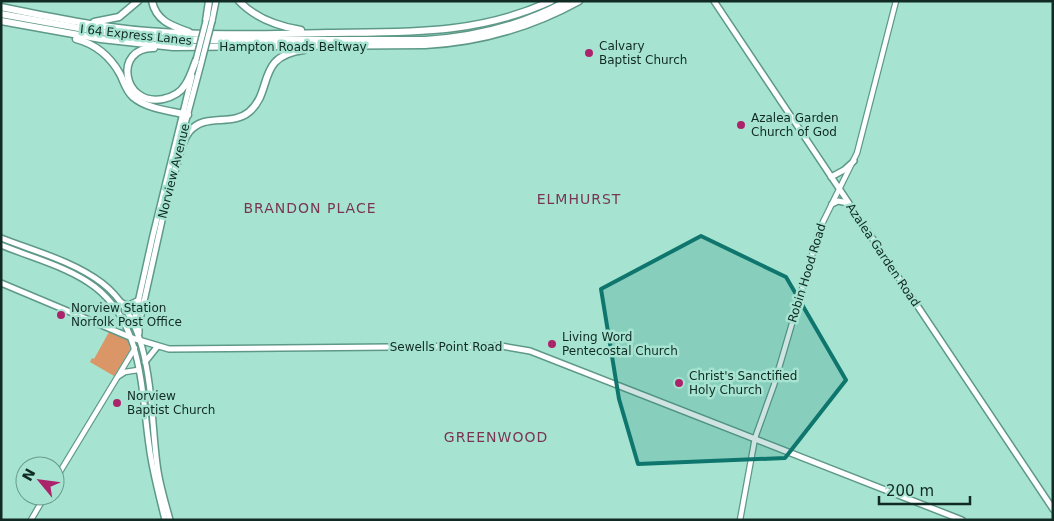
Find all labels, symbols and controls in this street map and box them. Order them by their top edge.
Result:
street label: I 64 Express Lanes [79,22,193,48]
place label: Calvary Baptist Church [599,39,687,67]
street label: Hampton Roads Beltway [219,40,367,54]
marker: Calvary Baptist Church [583,47,595,59]
place label: Azalea Garden Church of God [751,111,839,139]
marker: Azalea Garden Church of God [735,119,747,131]
street label: Norview Avenue [155,122,193,220]
district label: ELMHURST [537,191,621,207]
district label: BRANDON PLACE [243,200,377,216]
street label: Azalea Garden Road [843,201,923,309]
street label: Robin Hood Road [785,222,829,324]
place label: Norview Station Norfolk Post Office [71,301,182,329]
marker: Norview Station Norfolk Post Office [55,309,67,321]
place label: Living Word Pentecostal Church [562,330,678,358]
marker: Living Word Pentecostal Church [546,338,558,350]
street label: Sewells Point Road [390,340,502,354]
place label: Christ's Sanctified Holy Church [689,369,797,397]
marker: Christ's Sanctified Holy Church [673,377,685,389]
place label: Norview Baptist Church [127,389,215,417]
marker: Norview Baptist Church [111,397,123,409]
district label: GREENWOOD [444,429,548,445]
north arrow [15,456,65,506]
text: N [19,466,38,484]
scale bar [879,474,970,506]
text: 200 m [886,482,934,500]

